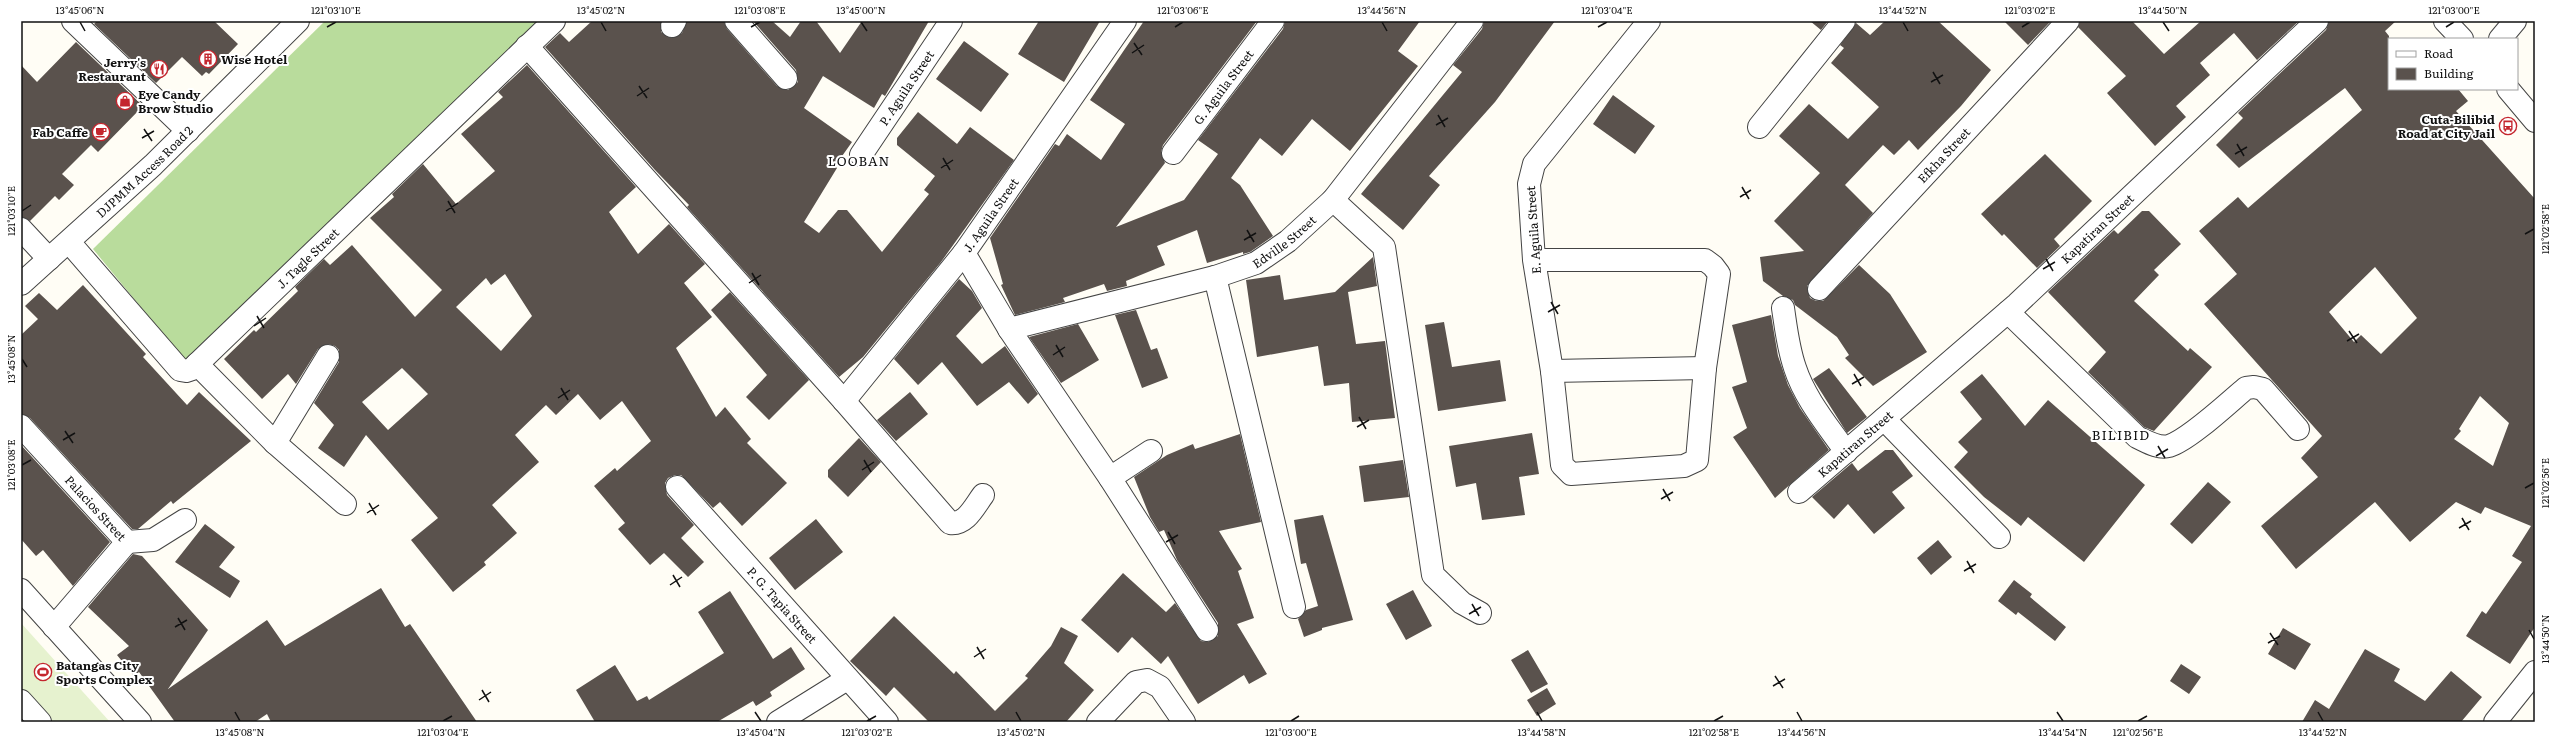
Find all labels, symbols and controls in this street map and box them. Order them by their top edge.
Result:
text: 13°45'06"N [55,2,105,17]
text: 121°03'10"E [311,2,361,17]
text: 13°45'02"N [577,2,625,17]
text: 121°03'08"E [734,2,786,17]
text: 13°45'00"N [836,2,886,17]
text: 121°03'06"E [1157,2,1209,17]
text: 13°44'56"N [1358,2,1406,17]
text: 121°03'04"E [1581,2,1633,17]
text: 13°44'52"N [1879,2,1927,17]
text: 121°03'02"E [2005,2,2055,17]
text: 13°44'50"N [2138,2,2188,17]
text: 121°03'00"E [2428,2,2480,17]
legend [2388,38,2518,90]
text: Road [2424,44,2454,62]
street label: G. Aguila Street [1189,45,1258,128]
street label: P. Aguila Street [874,46,938,129]
building icon: Wise Hotel [198,49,218,69]
place label: Wise Hotel [221,50,288,68]
place label: Jerry's Restaurant [78,53,147,85]
restaurant icon: Jerry's Restaurant [149,59,169,79]
text: Building [2424,64,2474,82]
place label: Eye Candy Brow Studio [138,85,214,117]
shop icon: Eye Candy Brow Studio [115,91,135,111]
place label: Cuta-Bilibid Road at City Jail [2398,110,2496,142]
bus stop icon: Cuta-Bilibid Road at City Jail [2498,116,2518,136]
street label: DJPMM Access Road 2 [92,121,197,221]
cafe icon: Fab Caffe [91,122,111,142]
place label: Fab Caffe [32,123,88,141]
street label: Efkha Street [1913,123,1974,187]
district label: LOOBAN [828,151,890,170]
street label: J. Aguila Street [958,174,1023,256]
street label: E. Aguila Street [1521,185,1545,275]
text: 121°03'10"E [3,186,18,236]
street label: Kapatiran Street [2057,189,2138,267]
text: 121°02'58"E [2537,204,2552,254]
street label: Edville Street [1248,211,1320,272]
street label: J. Tagle Street [272,224,343,292]
text: 13°45'08"N [3,334,18,384]
street label: Kapatiran Street [1813,406,1897,481]
district label: BILIBID [2092,425,2150,444]
text: 121°03'08"E [3,439,18,491]
text: 121°02'56"E [2537,458,2552,508]
street label: Palacios Street [61,471,131,545]
street label: P. G. Tapia Street [743,563,821,647]
text: 13°44'50"N [2537,614,2552,664]
place label: Batangas City Sports Complex [56,656,153,688]
sports icon: Batangas City Sports Complex [33,662,53,682]
text: 13°45'08"N [215,724,265,739]
text: 121°03'04"E [417,724,469,739]
text: 13°45'04"N [736,724,786,739]
text: 121°03'02"E [842,724,892,739]
text: 13°45'02"N [997,724,1045,739]
text: 121°03'00"E [1265,724,1317,739]
text: 13°44'58"N [1518,724,1566,739]
text: 121°02'58"E [1689,724,1739,739]
text: 13°44'56"N [1778,724,1826,739]
text: 13°44'54"N [2039,724,2087,739]
text: 121°02'56"E [2113,724,2163,739]
text: 13°44'52"N [2299,724,2347,739]

